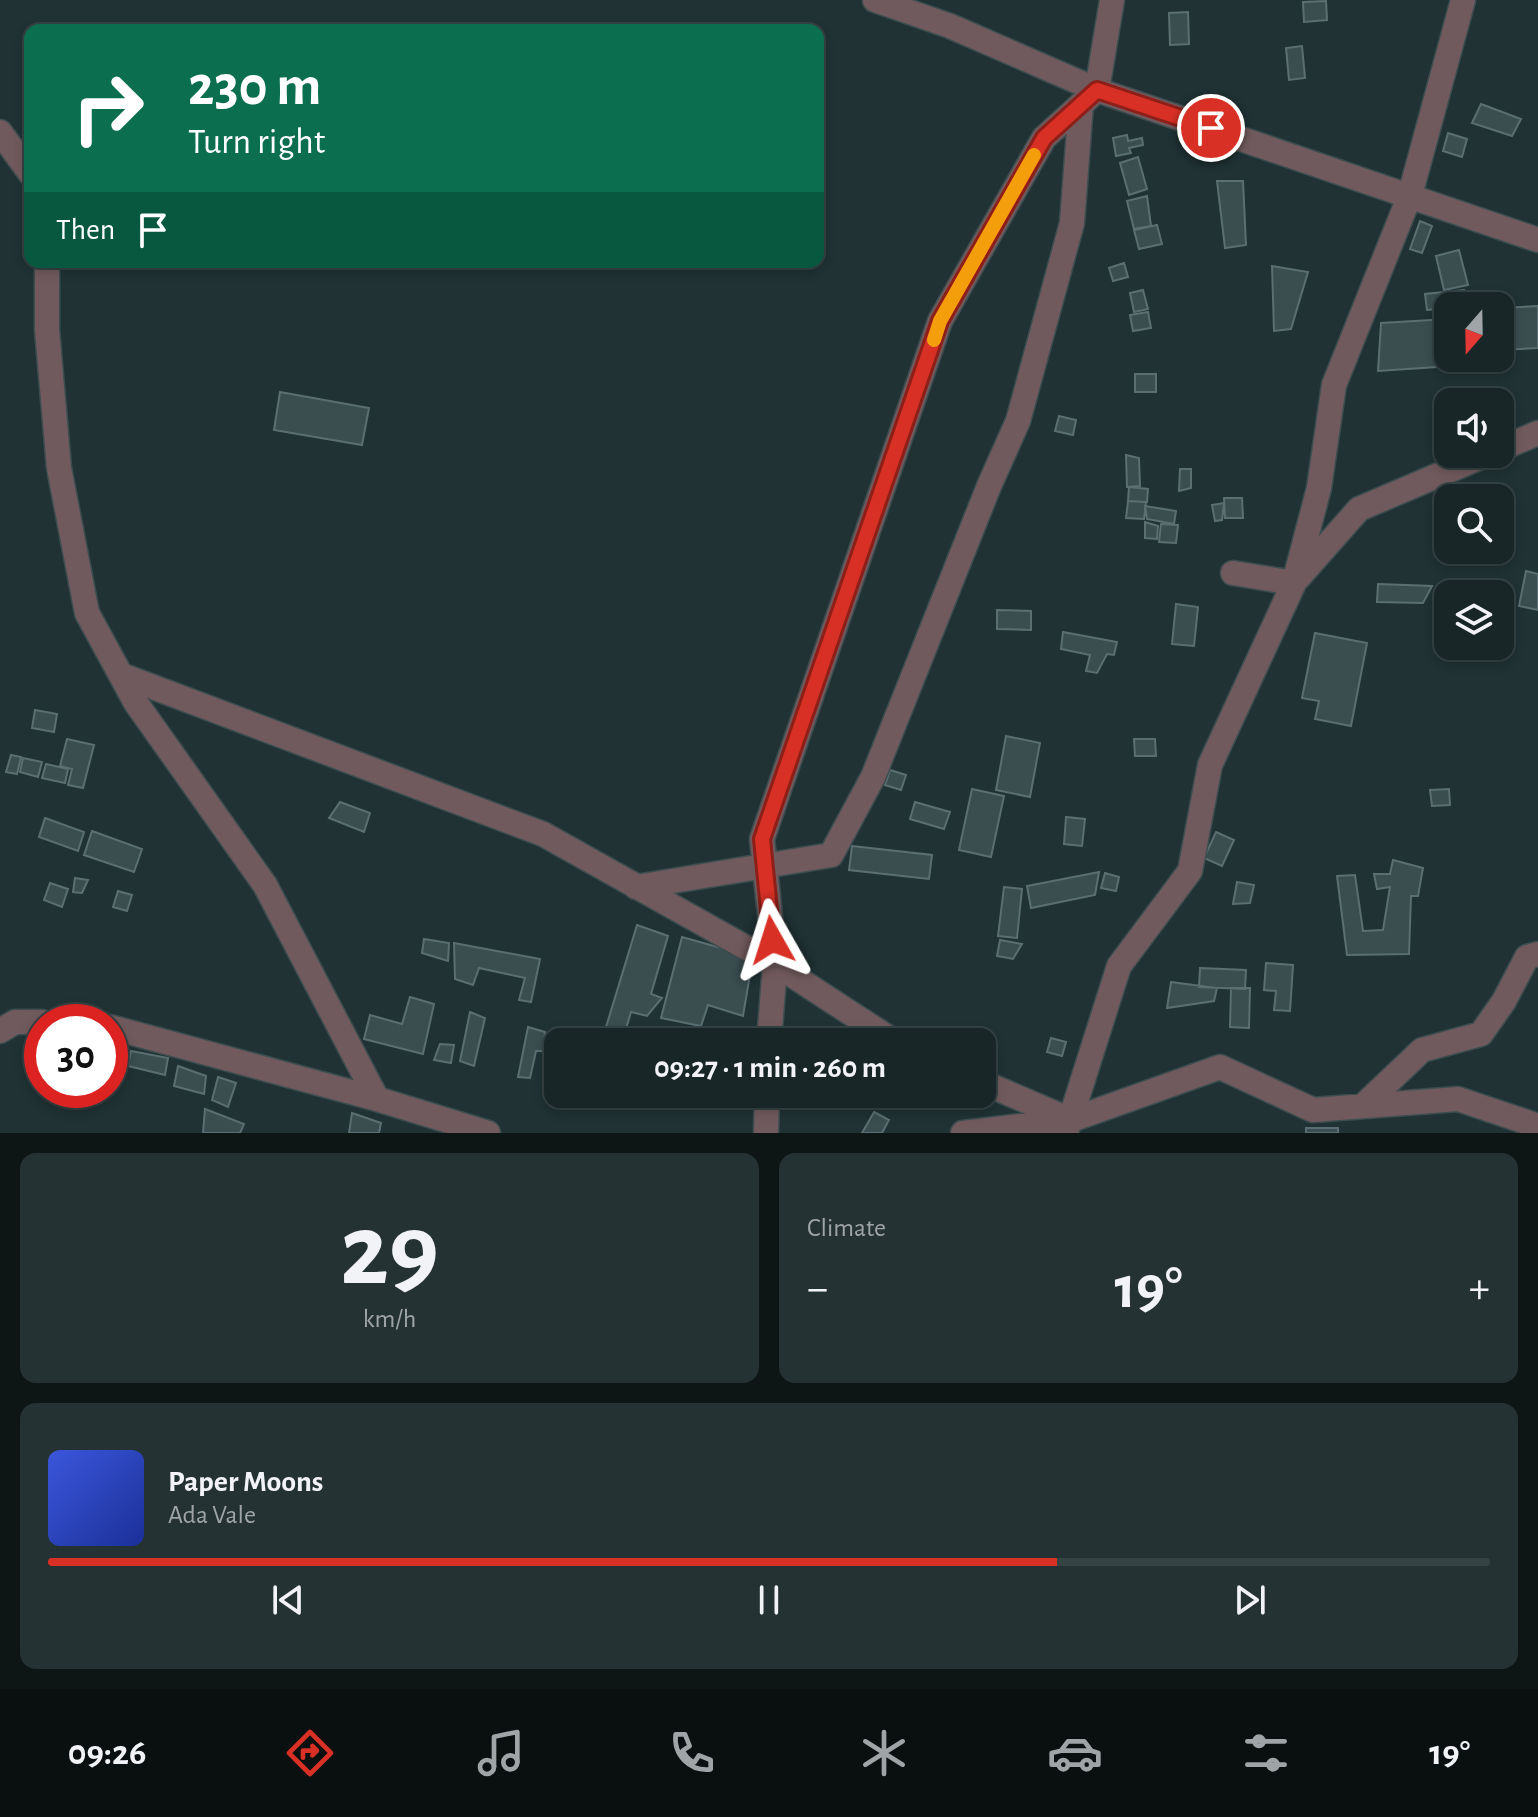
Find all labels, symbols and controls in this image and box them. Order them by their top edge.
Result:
icon: right [56,56,160,160]
text: 230 m [188,59,321,115]
pin [1177,94,1245,162]
icon: arrive [1189,106,1233,150]
text: Turn right [188,124,325,160]
icon: arrive [131,208,175,252]
text: Then [56,215,115,245]
north arrow [1434,292,1514,372]
map controls [1434,292,1514,660]
button: sound [1434,388,1514,468]
button: search [1434,484,1514,564]
button: layers [1434,580,1514,660]
position arrow [730,898,814,982]
speed limit sign: 30 [24,1004,128,1108]
text: 09:27 · 1 min · 260 m [654,1053,886,1083]
text: 29 [340,1200,439,1304]
text: Climate [807,1215,886,1241]
text: 19° [1114,1259,1183,1319]
text: − [807,1267,828,1311]
text: + [1469,1267,1490,1311]
text: km/h [363,1306,416,1332]
text: Paper Moons [168,1467,323,1497]
text: Ada Vale [168,1502,256,1528]
icon: previous [266,1578,310,1622]
icon: pause [747,1578,791,1622]
icon: next [1228,1578,1272,1622]
icon: directions [282,1725,338,1781]
icon: music [473,1725,529,1781]
icon: phone [664,1725,720,1781]
icon: climate [856,1725,912,1781]
icon: car [1047,1725,1103,1781]
icon: filters [1238,1725,1294,1781]
text: 09:26 [68,1735,146,1771]
text: 19° [1429,1735,1470,1771]

